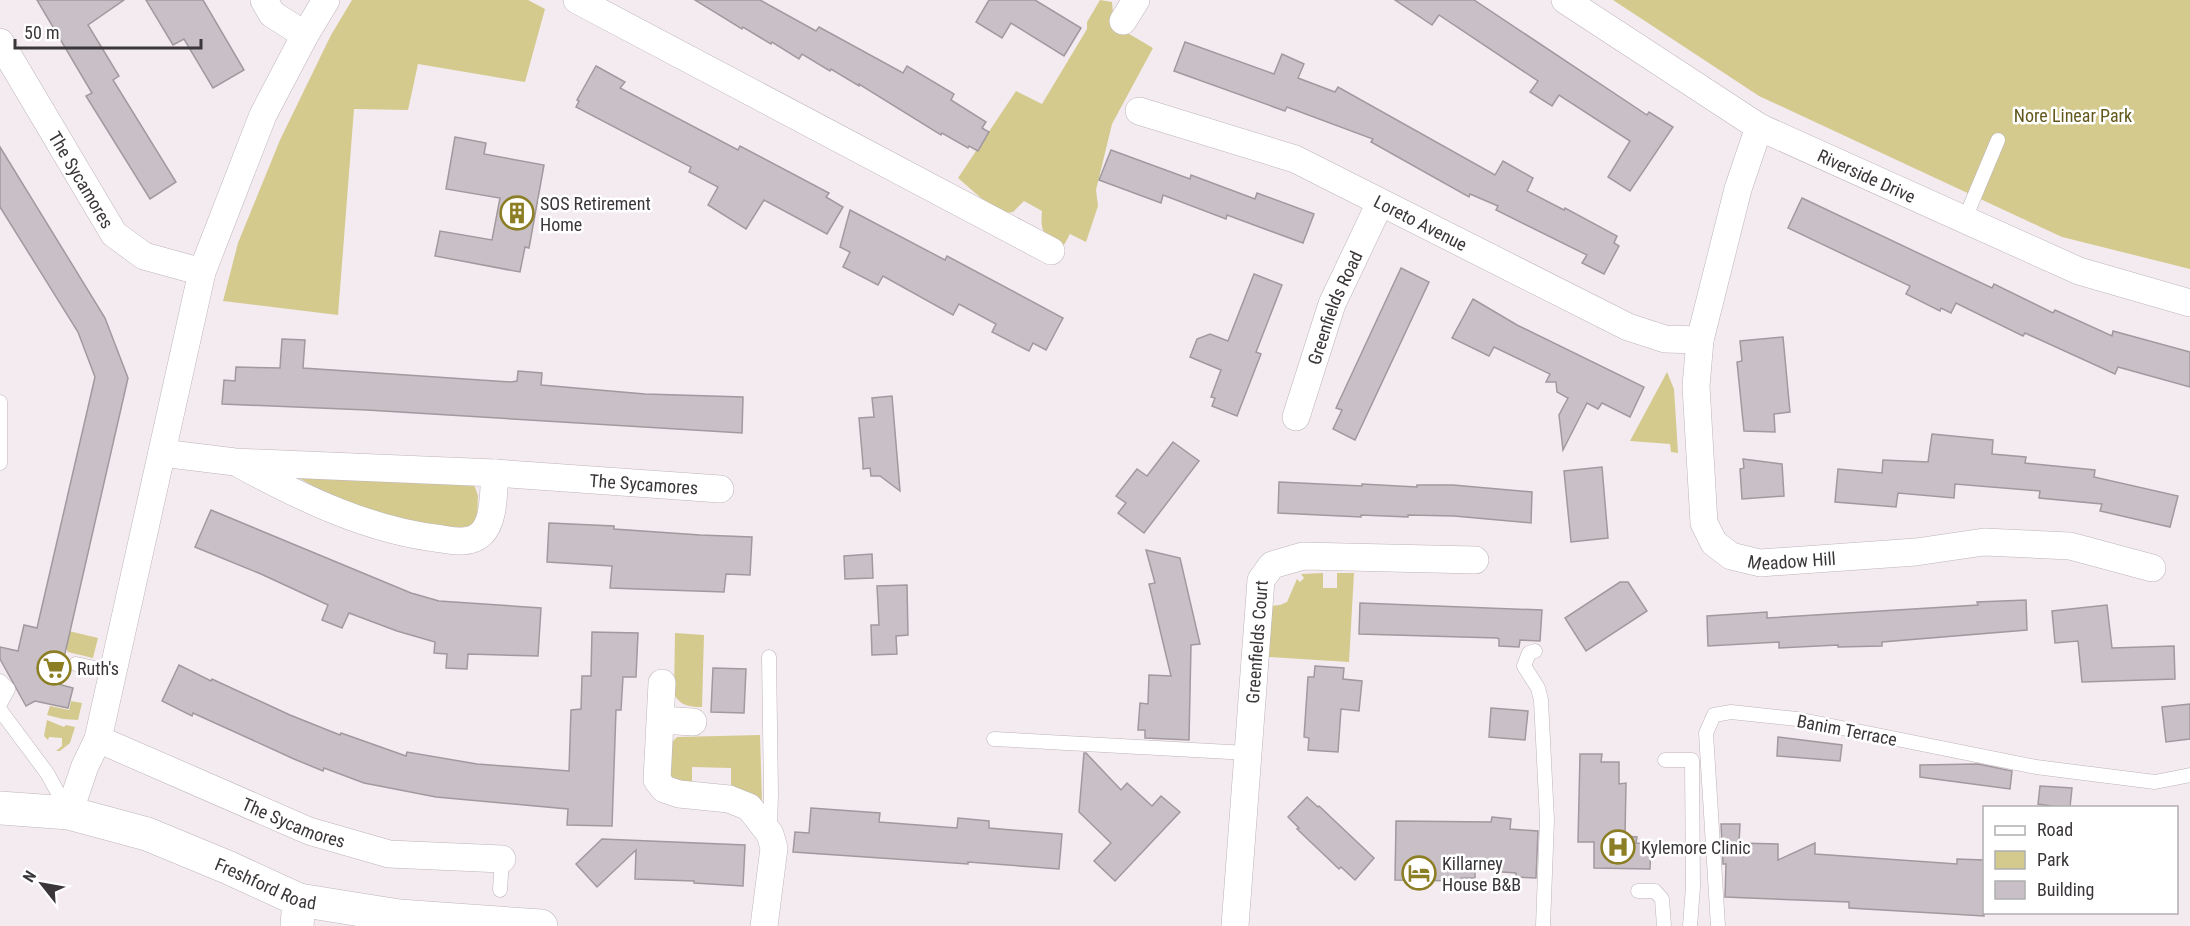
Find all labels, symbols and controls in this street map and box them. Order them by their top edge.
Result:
scale bar [15,12,201,50]
text: 50 m [24,22,59,43]
park label: Nore Linear Park [2014,105,2132,126]
street label: The Sycamores [45,127,119,232]
street label: Riverside Drive [1815,144,1919,207]
street label: Loreto Avenue [1371,190,1471,255]
place label: SOS Retirement Home [540,193,651,235]
building icon: SOS Retirement Home [499,195,535,231]
street label: Greenfields Road [1303,247,1366,367]
street label: The Sycamores [589,469,699,498]
street label: Meadow Hill [1746,547,1836,574]
street label: Greenfields Court [1241,579,1271,704]
supermarket icon: Ruth's [36,650,72,686]
place label: Ruth's [77,658,119,679]
street label: Banim Terrace [1795,710,1899,750]
street label: The Sycamores [239,793,348,851]
legend [1983,806,2178,914]
text: Road [2037,819,2073,840]
hospital icon: Kylemore Clinic [1600,829,1636,865]
place label: Kylemore Clinic [1641,837,1751,858]
text: Park [2037,849,2069,870]
street label: Freshford Road [212,853,318,913]
place label: Killarney House B&B [1442,853,1521,895]
north arrow [12,854,72,914]
hotel icon: Killarney House B&B [1401,855,1437,891]
text: N [19,867,40,886]
text: Building [2037,879,2094,900]

